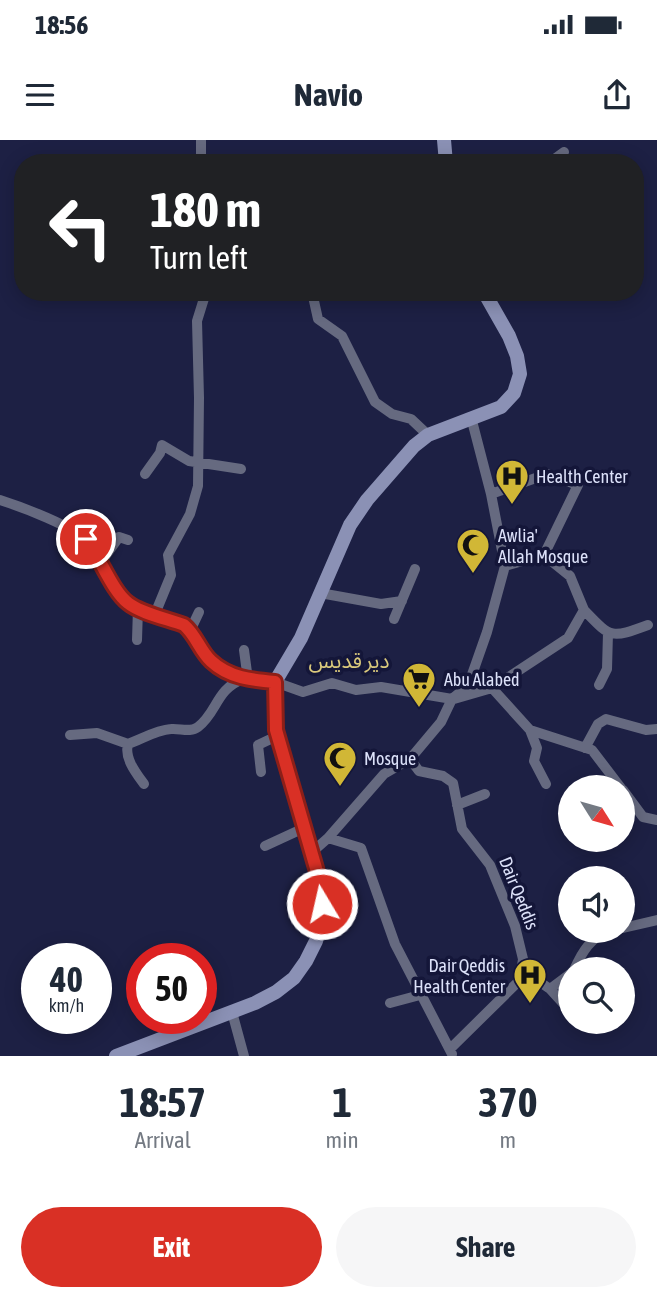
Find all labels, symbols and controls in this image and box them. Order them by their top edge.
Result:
text: 18:56 [35,10,89,40]
icon: menu [21,76,59,114]
text: Navio [294,76,363,113]
icon: share [598,76,636,114]
text: 180 m [150,181,261,237]
icon: left [35,182,126,273]
text: Turn left [150,239,248,276]
hospital icon: Health Center [493,457,531,506]
place label: Health Center [536,466,628,487]
pin [56,509,116,569]
icon: arrive [67,520,105,558]
place label: Awlia' Allah Mosque [498,525,588,567]
mosque icon: Awlia' Allah Mosque [454,526,492,575]
district label: دير قديس [309,648,389,673]
supermarket icon: Abu Alabed [400,660,438,709]
place label: Abu Alabed [444,669,520,690]
mosque icon: Mosque [321,739,359,788]
place label: Mosque [364,748,416,769]
north arrow [558,775,635,852]
map controls [558,775,635,1034]
street label: Dair Qeddis [495,854,543,932]
button: sound [558,866,635,943]
position arrow [285,867,359,941]
speed limit sign: 50 [126,943,217,1034]
place label: Dair Qeddis Health Center [413,955,506,997]
hospital icon: Dair Qeddis Health Center [511,956,549,1005]
button: search [558,957,635,1034]
text: 40 [50,959,83,999]
text: km/h [49,995,84,1016]
text: 18:57 [120,1078,206,1126]
text: 1 [332,1078,352,1126]
text: 370 [478,1078,537,1126]
text: Arrival [135,1127,191,1153]
text: min [326,1127,359,1153]
text: m [500,1127,516,1153]
button: Exit [21,1207,322,1287]
button: Share [336,1207,636,1287]

